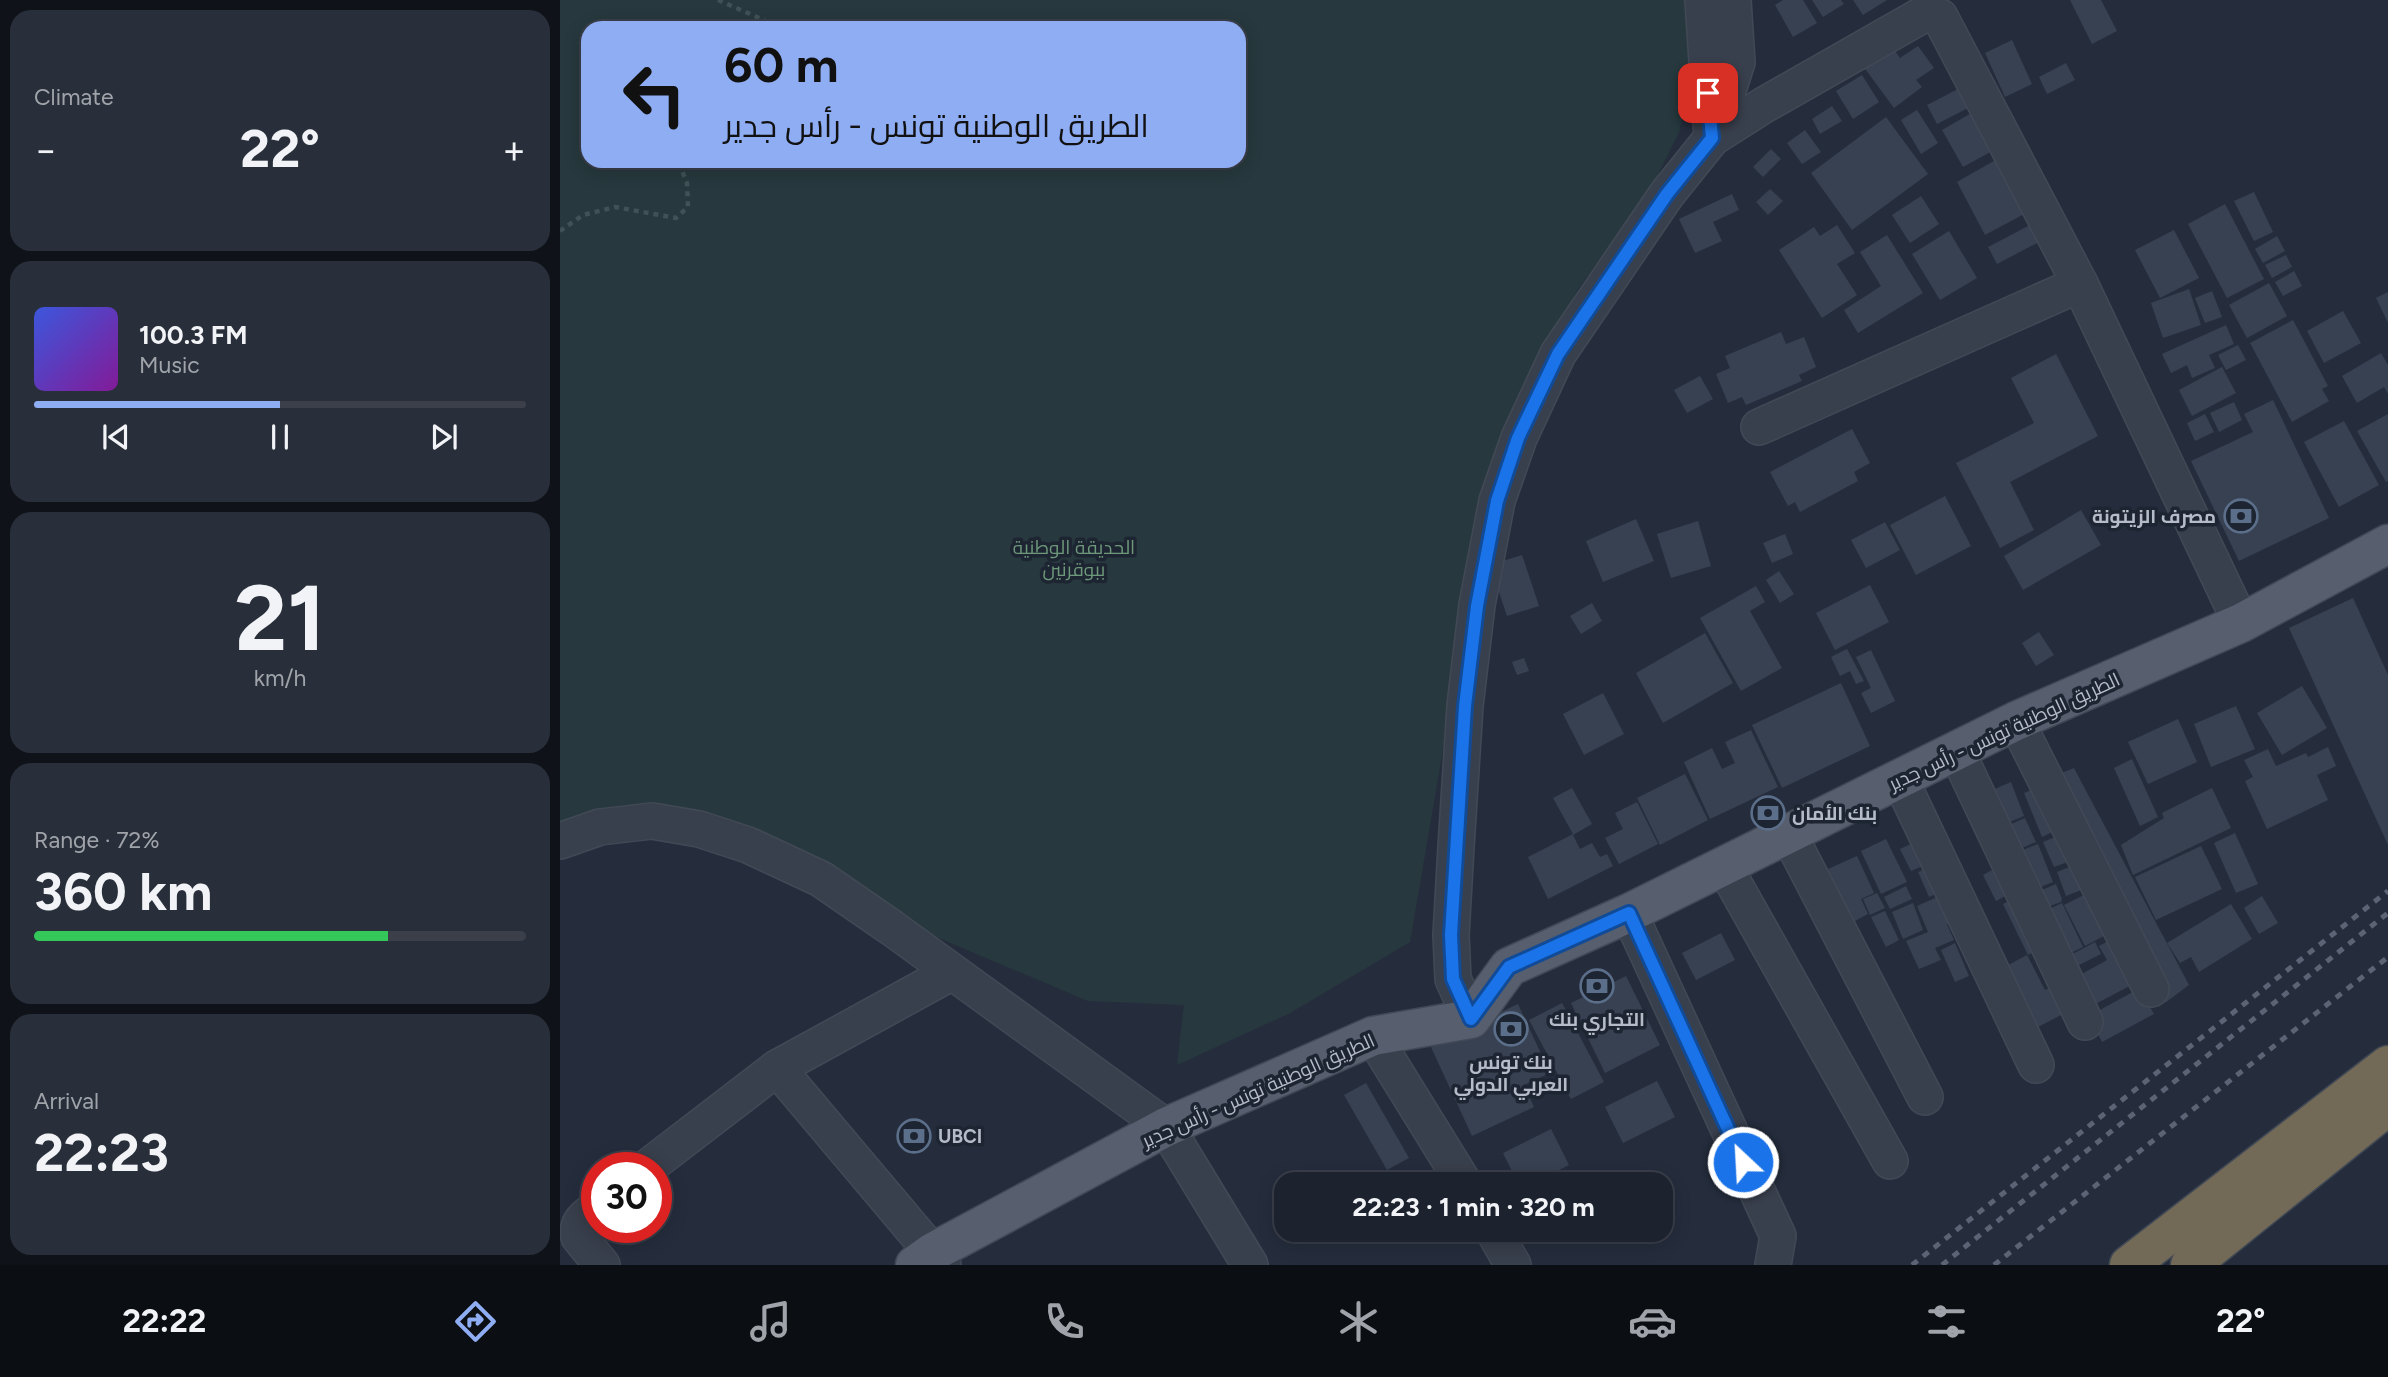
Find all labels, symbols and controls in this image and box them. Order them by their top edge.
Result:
text: 60 m [724,35,839,94]
icon: left [609,49,700,140]
pin [1678,63,1738,123]
icon: arrive [1689,74,1727,112]
text: Climate [34,83,113,111]
text: الطريق الوطنية تونس - رأس جدير [724,107,1149,145]
text: 22° [240,118,320,180]
text: − [34,127,58,173]
text: + [502,127,526,173]
text: 100.3 FM [139,319,247,351]
text: Music [139,351,200,379]
icon: previous [97,418,135,456]
icon: pause [261,418,299,456]
icon: next [425,418,463,456]
bank icon: مصرف الزيتونة [2222,497,2260,535]
place label: مصرف الزيتونة [2092,505,2216,528]
park label: الحديقة الوطنية ببوقرنين [1013,536,1135,581]
text: 21 [234,564,326,673]
text: km/h [254,664,306,692]
street label: الطريق الوطنية تونس - رأس جدير [1884,668,2124,797]
bank icon: بنك الأمان [1749,794,1787,832]
place label: بنك الأمان [1792,802,1877,825]
text: Range · 72% [34,826,160,854]
text: 360 km [34,861,212,923]
bank icon: التجاري بنك [1578,967,1616,1005]
place label: التجاري بنك [1549,1008,1645,1035]
bank icon: بنك تونس العربي الدولي [1492,1010,1530,1048]
street label: الطريق الوطنية تونس - رأس جدير [1137,1029,1379,1154]
place label: بنك تونس العربي الدولي [1454,1051,1568,1100]
text: Arrival [34,1087,99,1115]
bank icon: UBCI [895,1117,933,1155]
text: 22:23 [34,1122,169,1184]
place label: UBCI [938,1125,982,1148]
position arrow [1706,1125,1780,1199]
speed limit sign: 30 [581,1152,672,1243]
text: 22:23 · 1 min · 320 m [1352,1191,1595,1223]
icon: directions [451,1297,500,1346]
icon: music [746,1297,795,1346]
icon: phone [1040,1297,1089,1346]
icon: climate [1334,1297,1383,1346]
icon: car [1628,1297,1677,1346]
icon: filters [1922,1297,1971,1346]
text: 22:22 [123,1302,206,1340]
text: 22° [2216,1302,2265,1340]

